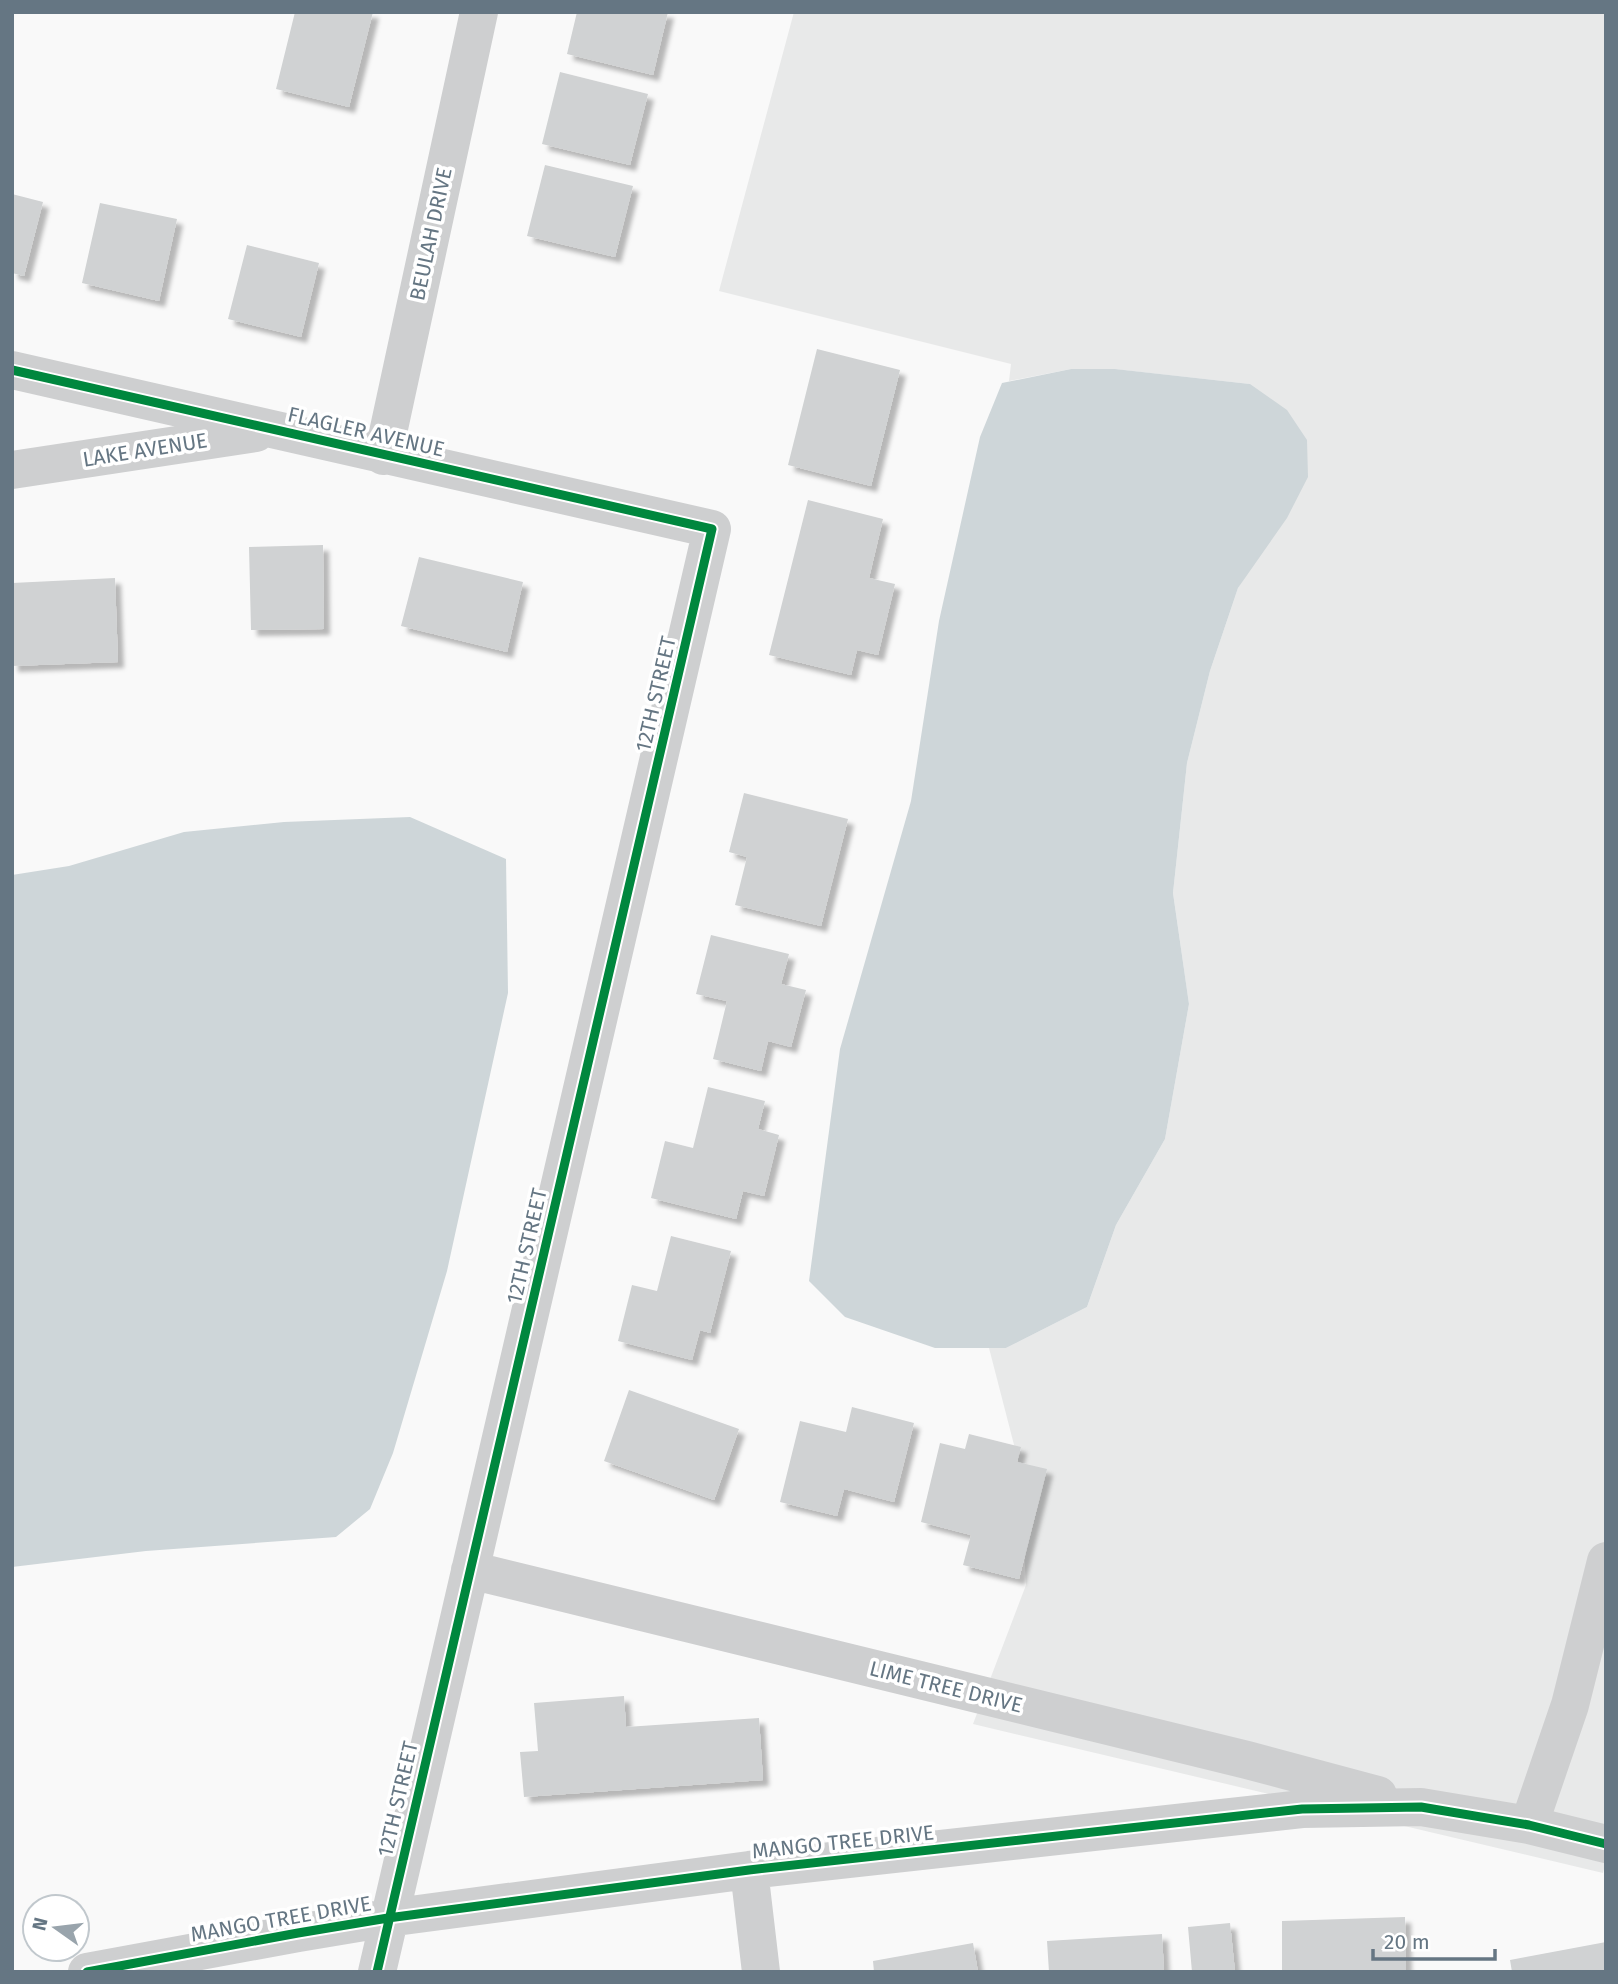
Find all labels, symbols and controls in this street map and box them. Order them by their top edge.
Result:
street label: BEULAH DRIVE [404,165,458,303]
street label: FLAGLER AVENUE [285,401,447,463]
street label: LAKE AVENUE [81,427,209,473]
street label: 12TH STREET [630,634,682,754]
street label: 12TH STREET [501,1186,553,1306]
street label: LIME TREE DRIVE [867,1655,1025,1719]
street label: 12TH STREET [372,1739,424,1859]
street label: MANGO TREE DRIVE [751,1820,935,1864]
street label: MANGO TREE DRIVE [189,1890,373,1948]
north arrow [21,1893,91,1963]
text: N [27,1915,53,1933]
scale bar [1373,1918,1496,1962]
text: 20 m [1384,1929,1430,1955]

